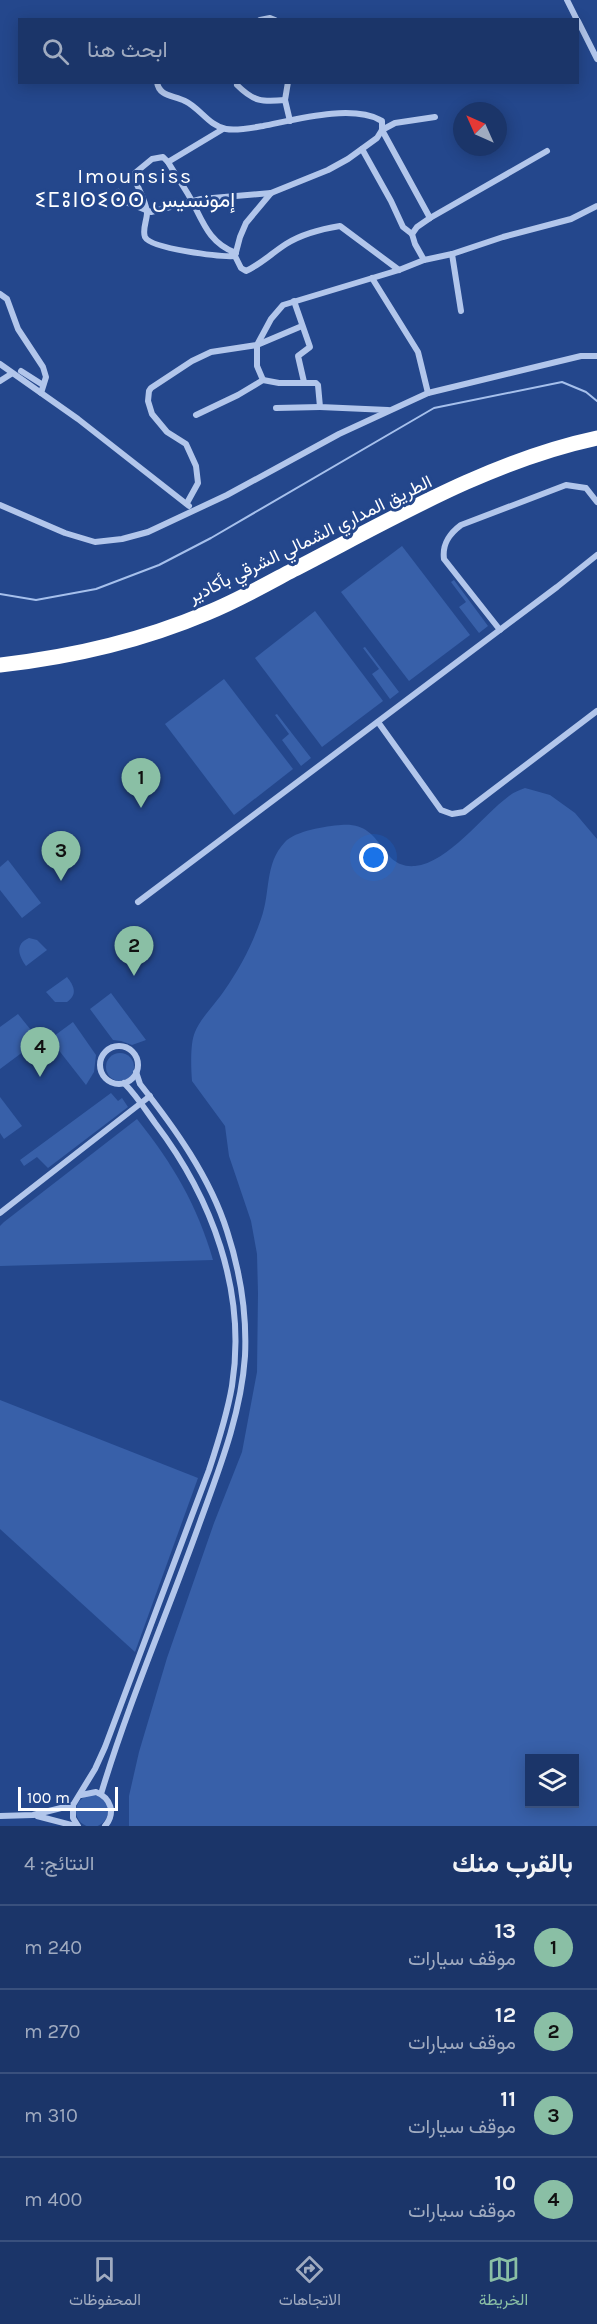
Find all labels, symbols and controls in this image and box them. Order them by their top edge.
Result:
search box [18,18,579,84]
icon: search [39,35,72,68]
text: ابحث هنا [87,37,168,63]
north arrow [453,102,507,156]
district label: Imounsiss ⵉⵎⵓⵏⵙⵉⵙⵙ إمونسيس [35,164,235,214]
street label: الطريق المداري الشمالي الشرقي بأكادير [184,470,437,612]
pin: 1 [122,758,160,808]
pin: 3 [42,832,80,881]
your location [359,843,388,872]
pin: 2 [114,926,154,976]
pin: 4 [20,1028,60,1077]
map controls [525,1754,579,1808]
button: layers [525,1754,579,1808]
scale bar [18,1784,118,1812]
text: 100 m [27,1788,70,1807]
text: بالقرب منك [452,1848,573,1879]
text: النتائج: 4 [24,1852,94,1875]
text: 13 [494,1918,516,1944]
text: 240 m [24,1936,82,1959]
text: 1 [550,1936,557,1959]
text: موقف سيارات [408,1947,516,1970]
text: 12 [495,2002,516,2028]
text: 270 m [24,2020,80,2043]
text: 2 [547,2020,560,2043]
text: موقف سيارات [408,2031,516,2054]
text: 11 [500,2086,516,2112]
text: 310 m [24,2104,78,2127]
text: 3 [547,2104,560,2127]
text: موقف سيارات [408,2115,516,2138]
text: 10 [494,2170,516,2196]
text: 400 m [24,2188,82,2211]
text: 4 [548,2188,559,2211]
text: موقف سيارات [408,2199,516,2222]
tab: المحفوظات [69,2253,141,2314]
tab: الاتجاهات [279,2253,341,2314]
tab: الخريطة [479,2253,528,2314]

